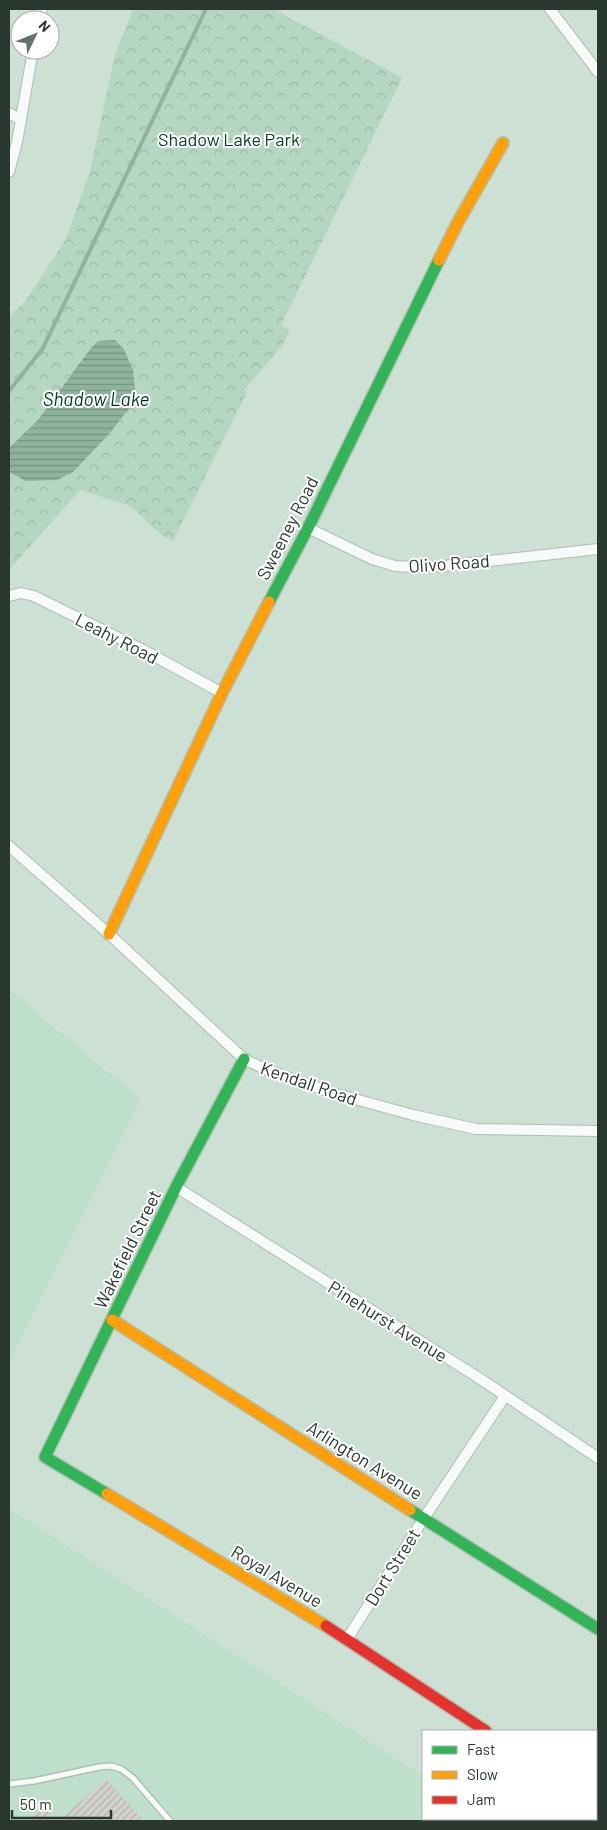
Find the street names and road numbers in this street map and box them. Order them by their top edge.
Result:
street label: Sweeney Road [252,473,322,583]
street label: Olivo Road [408,549,490,577]
street label: Leahy Road [72,608,162,668]
street label: Kendall Road [258,1056,360,1110]
street label: Wakefield Street [89,1186,165,1312]
street label: Pinehurst Avenue [324,1276,452,1366]
street label: Arlington Avenue [303,1416,427,1504]
street label: Dort Street [360,1524,424,1610]
street label: Royal Avenue [227,1540,327,1612]

